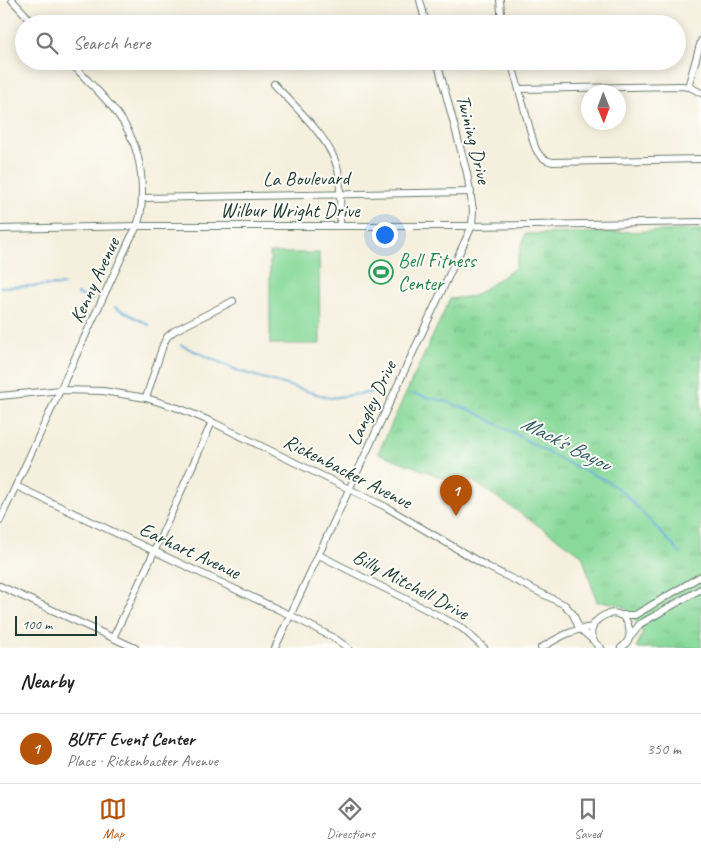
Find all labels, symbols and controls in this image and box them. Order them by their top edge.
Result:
search box [15,15,686,70]
icon: search [33,29,61,57]
text: Search here [73,31,150,55]
north arrow [581,85,626,130]
street label: Twining Drive [450,92,497,188]
street label: La Boulevard [263,165,353,192]
street label: Wilbur Wright Drive [221,198,361,223]
your location [372,222,398,248]
street label: Kenny Avenue [64,232,126,327]
place label: Bell Fitness Center [398,248,478,296]
sports icon: Bell Fitness Center [368,259,394,285]
street label: Langley Drive [341,356,403,450]
water label: Mack's Bayou [517,409,618,478]
street label: Rickenbacker Avenue [280,428,417,515]
pin: 1 [440,475,472,516]
street label: Earhart Avenue [135,516,246,585]
street label: Billy Mitchell Drive [349,543,474,626]
scale bar [15,613,98,636]
text: 100 m [22,616,52,633]
text: Nearby [20,668,73,694]
text: BUFF Event Center [67,727,195,751]
text: 1 [32,739,40,759]
text: 350 m [647,739,681,759]
text: Place · Rickenbacker Avenue [67,751,218,771]
tab: Map [99,795,127,842]
tab: Directions [326,795,375,842]
tab: Saved [574,795,602,842]

